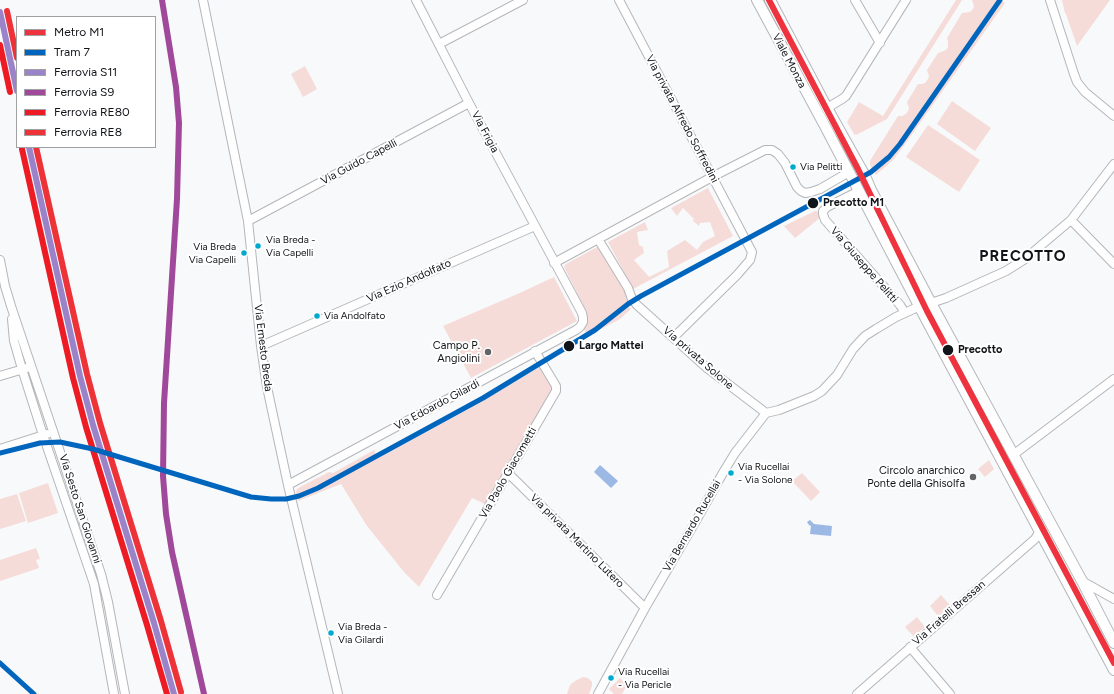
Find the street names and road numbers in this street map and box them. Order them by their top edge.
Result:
street label: Viale Monza [769,32,809,90]
street label: Via privata Alfredo Soffredini [643,53,721,185]
street label: Via Frigia [469,109,501,155]
street label: Via Guido Capelli [319,136,399,188]
street label: Via Giuseppe Pelitti [827,224,901,306]
street label: Via Ezio Andolfato [365,256,453,306]
street label: Via Ernesto Breda [251,304,275,392]
street label: Via privata Solone [660,324,736,392]
street label: Via Edoardo Gilardi [392,377,482,433]
street label: Via Paolo Giacometti [476,425,540,521]
street label: Via Sesto San Giovanni [56,453,104,565]
street label: Via Bernardo Rucellai [660,478,724,574]
street label: Via privata Martino Lutero [527,491,627,591]
street label: Via Fratelli Bressan [910,578,988,648]

